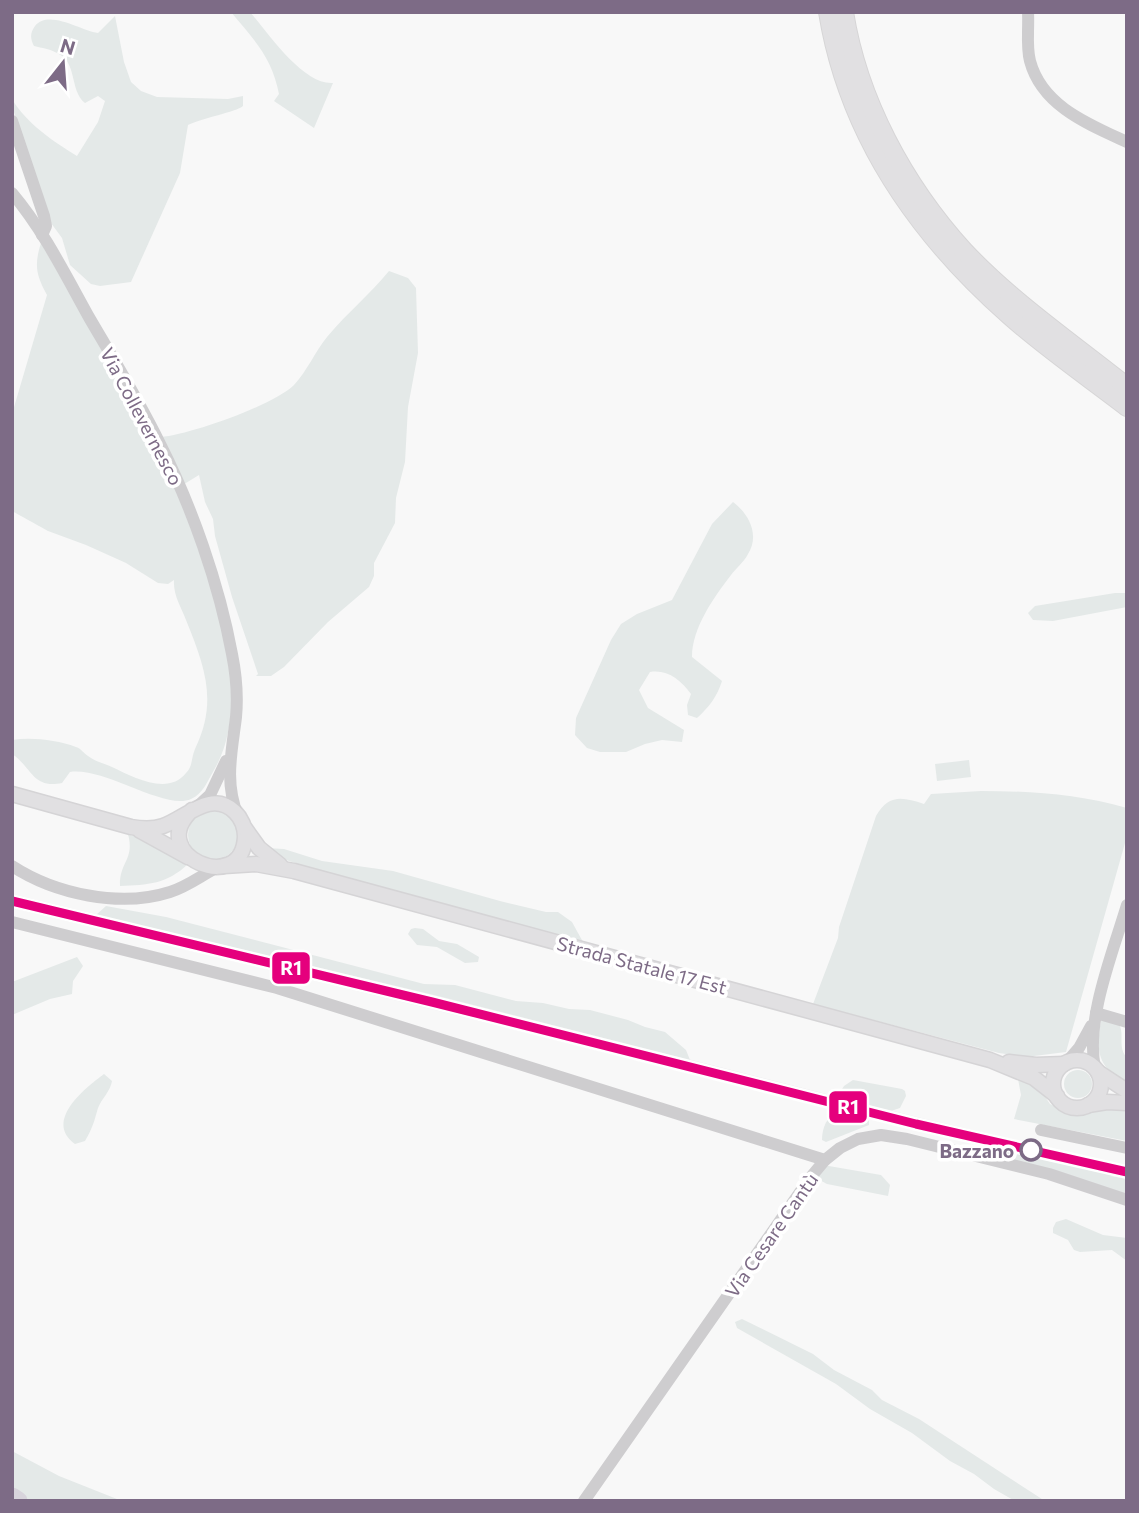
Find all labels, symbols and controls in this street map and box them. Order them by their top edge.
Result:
north arrow [28,28,98,98]
text: N [58,33,78,59]
street label: Via Collevernesco [96,343,188,489]
street label: Strada Statale 17 Est [555,931,730,999]
line badge: R1 [271,951,311,985]
text: R1 [280,956,302,979]
line badge: R1 [828,1090,868,1124]
text: R1 [837,1095,859,1118]
place label: Bazzano [939,1139,1014,1162]
marker: Bazzano [1020,1139,1042,1161]
street label: Via Cesare Cantù [720,1168,822,1302]

